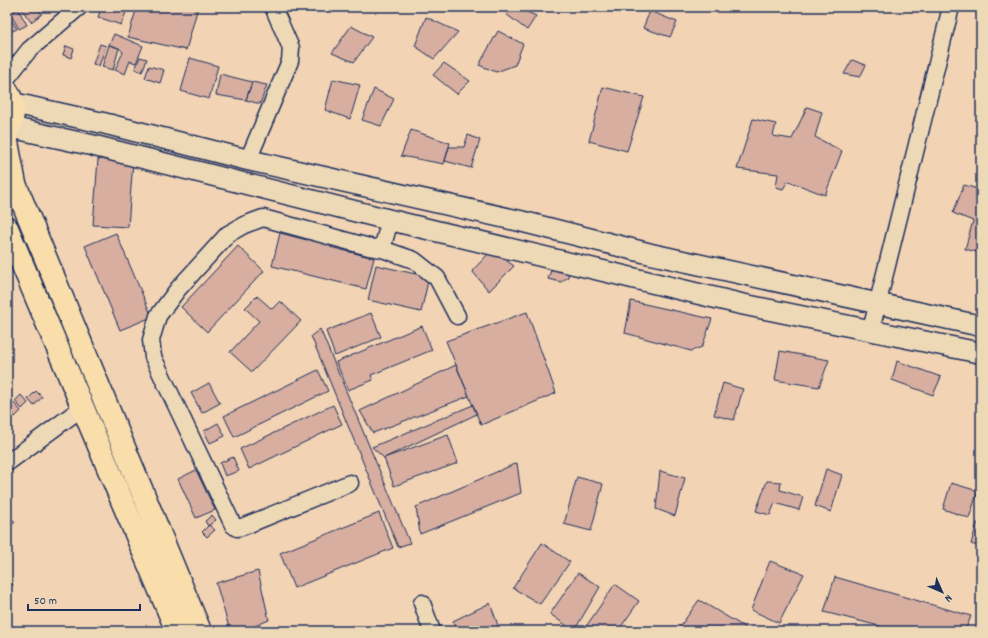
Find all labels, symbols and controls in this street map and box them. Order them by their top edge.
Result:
north arrow [922,572,962,612]
scale bar [28,586,140,612]
text: N [940,590,955,606]
text: 50 m [34,593,57,610]

